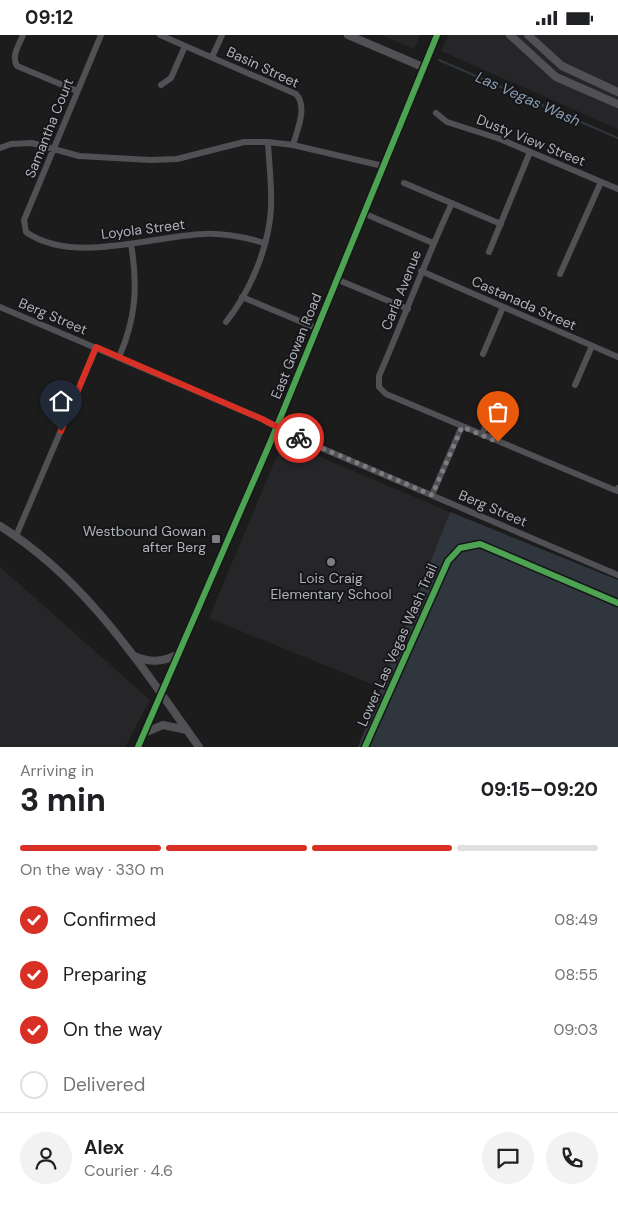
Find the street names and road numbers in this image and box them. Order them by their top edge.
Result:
street label: Basin Street [224,42,302,92]
street label: Samantha Court [21,76,77,180]
street label: Dusty View Street [474,110,588,170]
street label: Loyola Street [100,215,186,243]
street label: Carla Avenue [377,247,425,333]
street label: Castanada Street [469,272,579,334]
street label: East Gowan Road [267,290,325,402]
street label: Berg Street [16,294,90,338]
street label: Berg Street [456,486,530,530]
street label: Lower Las Vegas Wash Trail [353,561,441,729]

